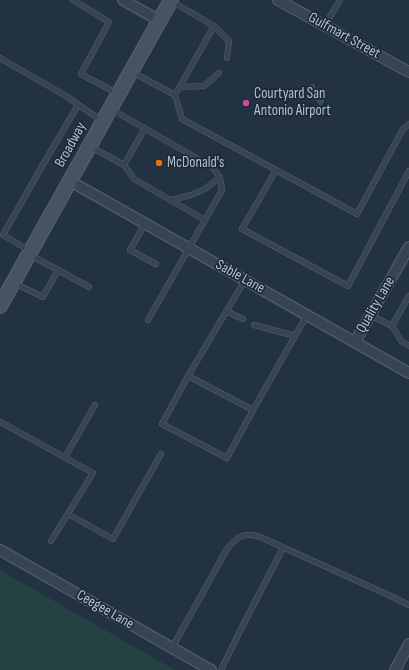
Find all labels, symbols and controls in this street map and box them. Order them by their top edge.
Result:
street label: Gulfmart Street [305,9,383,63]
place label: Courtyard San Antonio Airport [254,85,331,120]
marker: Courtyard San Antonio Airport [241,98,251,108]
street label: Broadway [51,119,91,171]
place label: McDonald's [167,154,224,172]
marker: McDonald's [154,158,164,168]
street label: Sable Lane [212,256,268,298]
street label: Quality Lane [353,274,399,336]
street label: Ceegee Lane [73,586,137,634]

